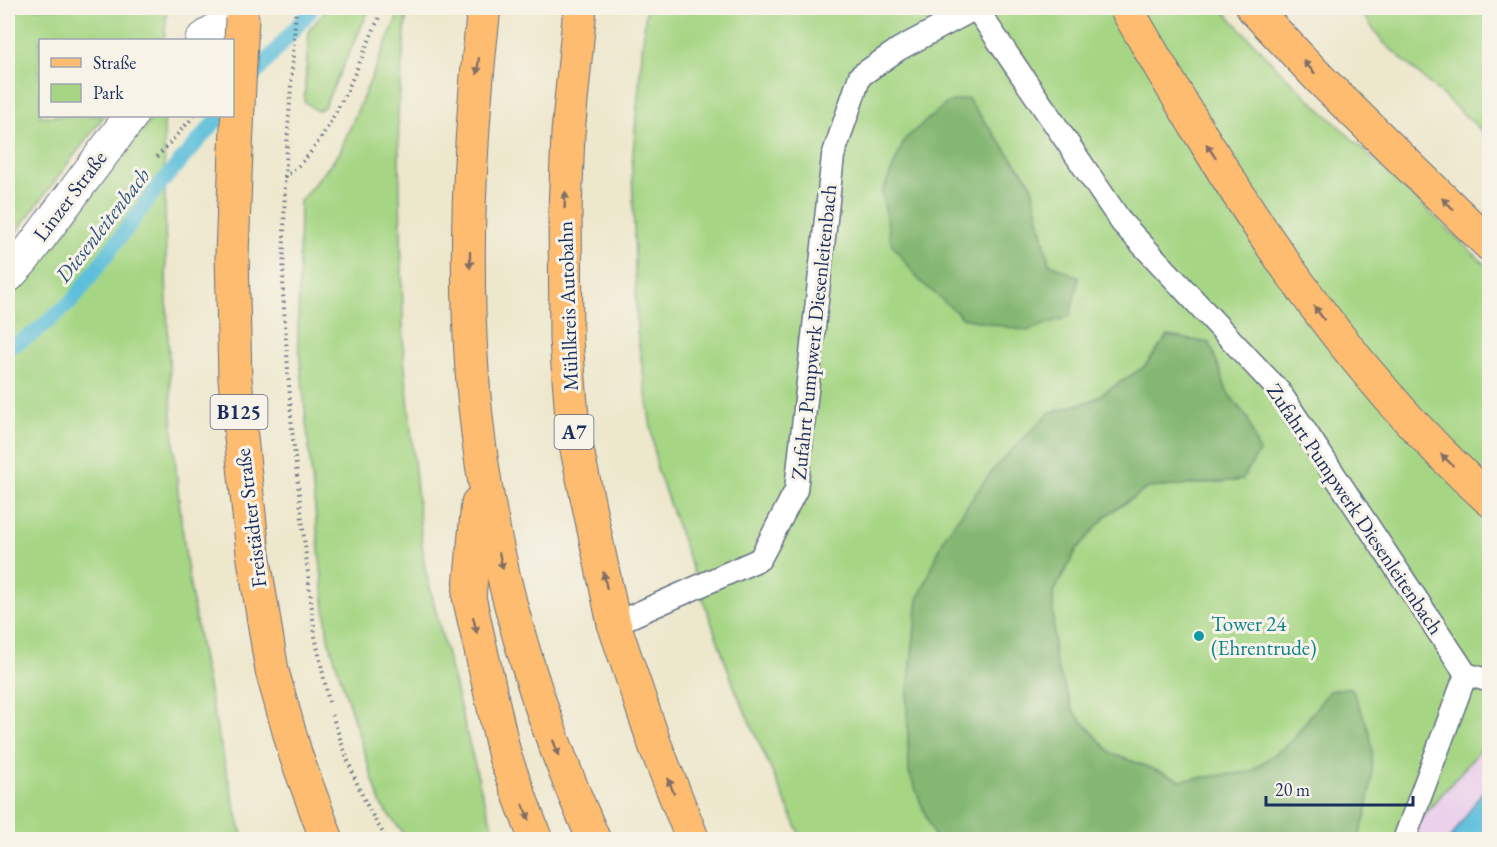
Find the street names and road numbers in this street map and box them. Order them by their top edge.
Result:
street label: Linzer Straße [27,145,112,246]
street label: Zufahrt Pumpwerk Diesenleitenbach [785,183,842,481]
street label: Mühlkreis Autobahn [551,220,584,392]
street label: Zufahrt Pumpwerk Diesenleitenbach [1261,378,1450,640]
road number: B125 [210,395,268,429]
road number: A7 [554,415,594,449]
street label: Freistädter Straße [229,447,272,589]

